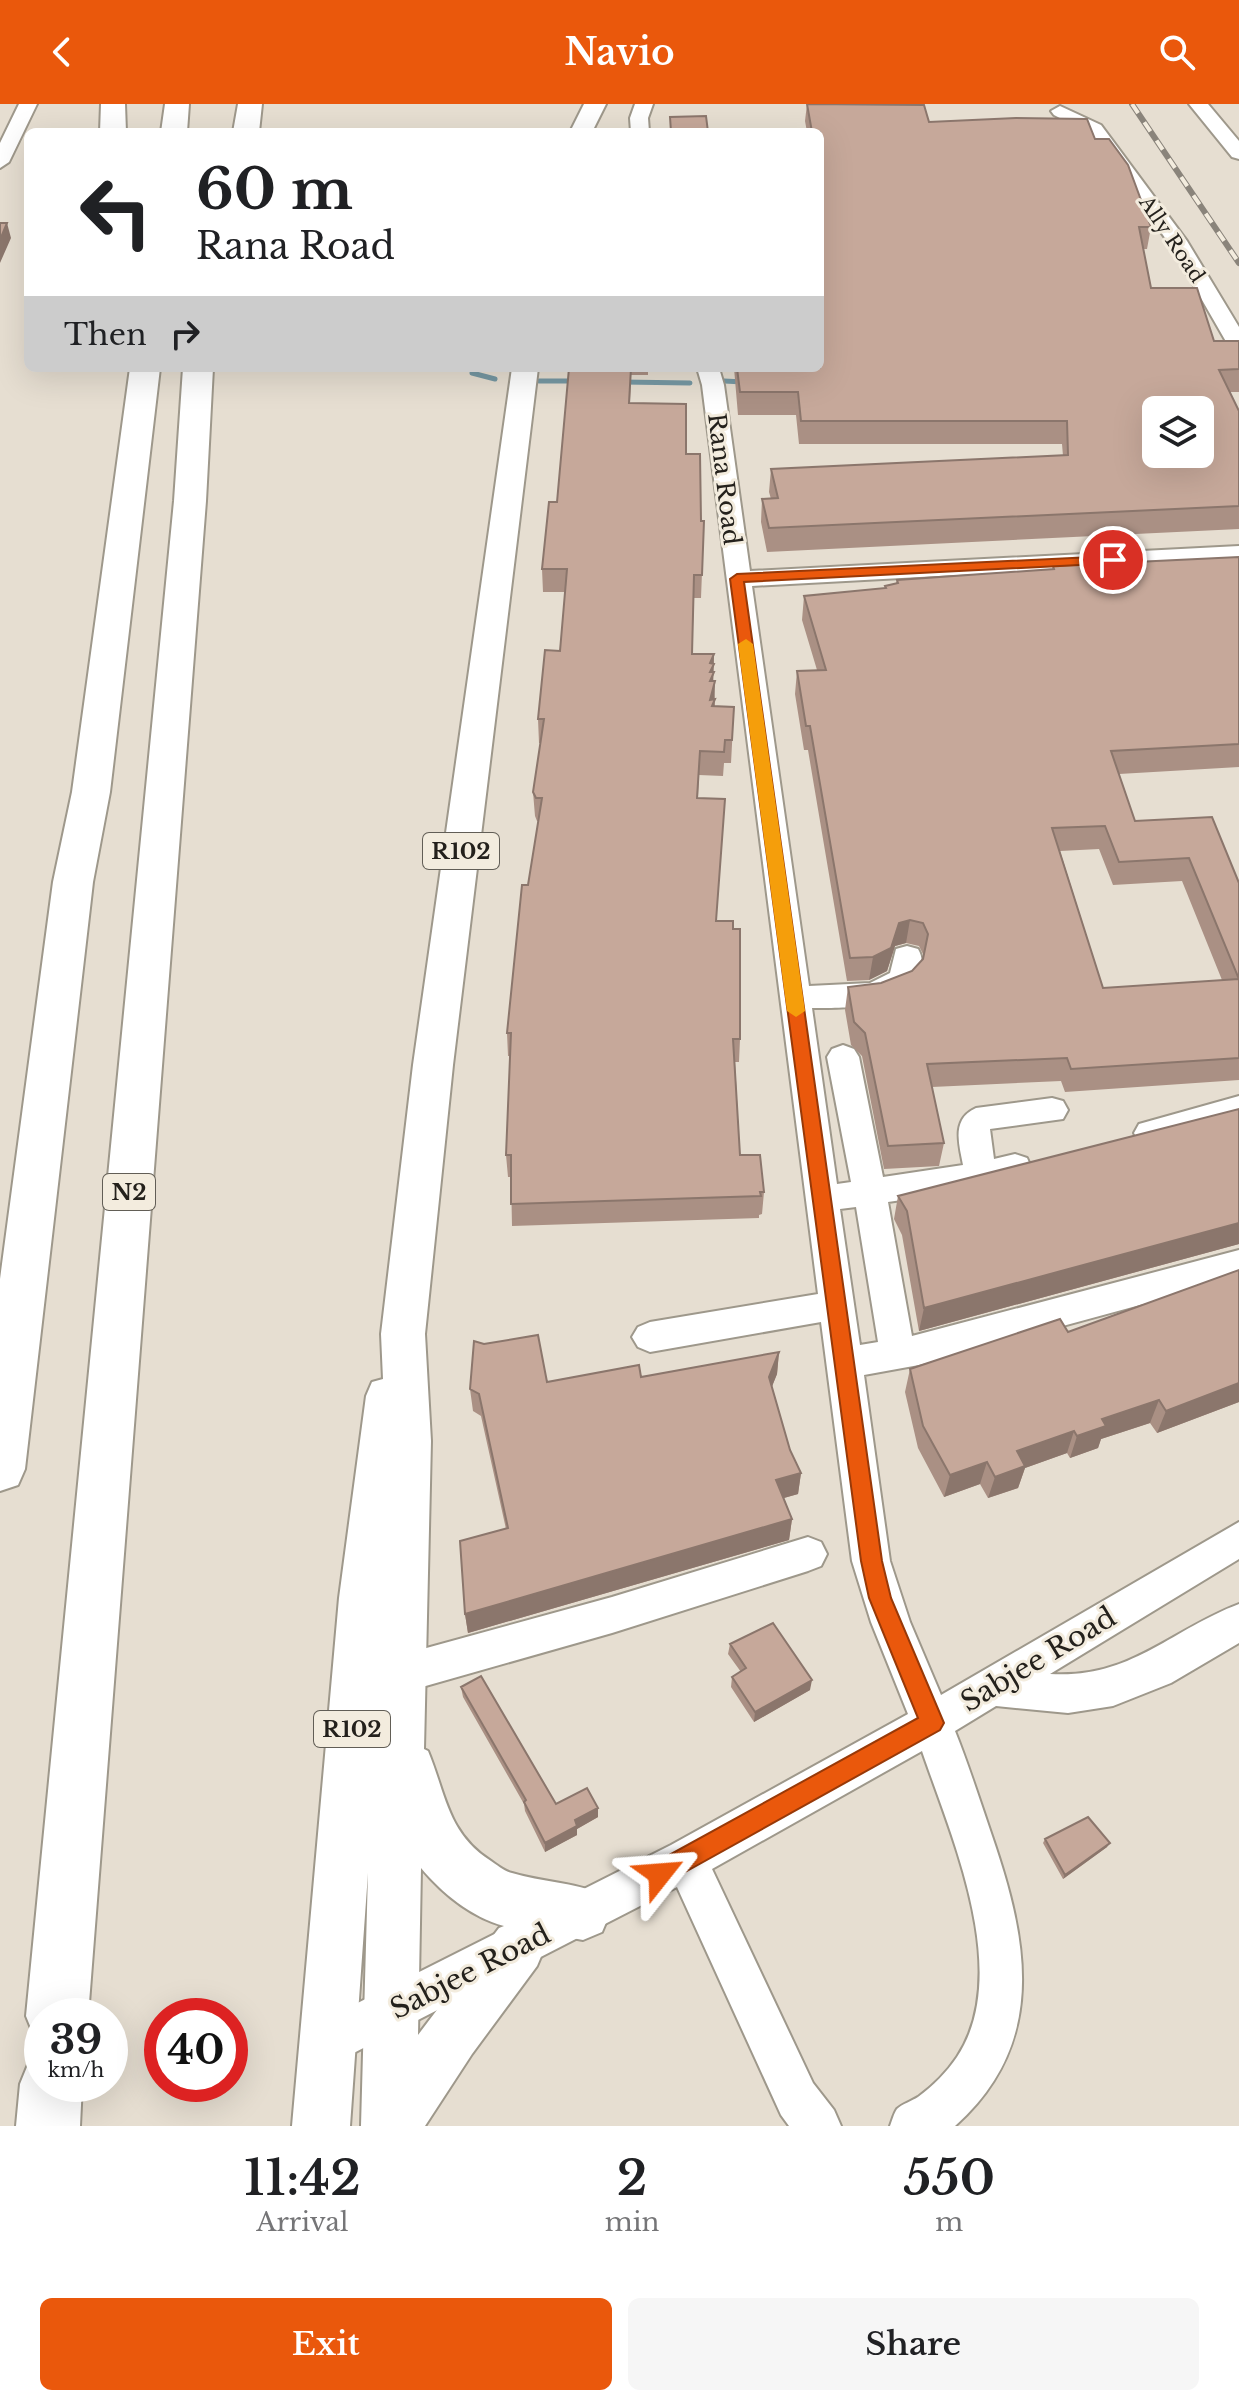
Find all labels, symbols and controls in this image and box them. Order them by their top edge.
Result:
icon: back [40,30,84,74]
text: Navio [564,30,675,75]
icon: search [1155,30,1199,74]
text: 60 m [196,155,353,224]
icon: left [64,160,168,264]
street label: Ally Road [1134,190,1210,287]
text: Rana Road [196,224,395,269]
icon: right [163,312,207,356]
text: Then [64,316,147,353]
map controls [1142,396,1214,468]
button: layers [1142,396,1214,468]
street label: Rana Road [702,411,747,546]
pin [1079,526,1147,594]
icon: arrive [1091,538,1135,582]
road number: R102 [423,833,499,869]
road number: N2 [103,1174,155,1210]
street label: Sabjee Road [954,1599,1122,1720]
road number: R102 [314,1711,390,1747]
position arrow [618,1832,702,1916]
street label: Sabjee Road [384,1916,556,2027]
speed limit sign: 40 [144,1998,248,2102]
text: 39 [50,2015,102,2065]
text: km/h [48,2058,104,2082]
text: 11:42 [244,2148,361,2208]
text: 2 [617,2148,648,2208]
text: 550 [903,2148,995,2208]
text: Arrival [256,2206,348,2238]
text: min [605,2206,659,2238]
text: m [935,2206,963,2238]
button: Exit [40,2298,612,2390]
button: Share [628,2298,1199,2390]

